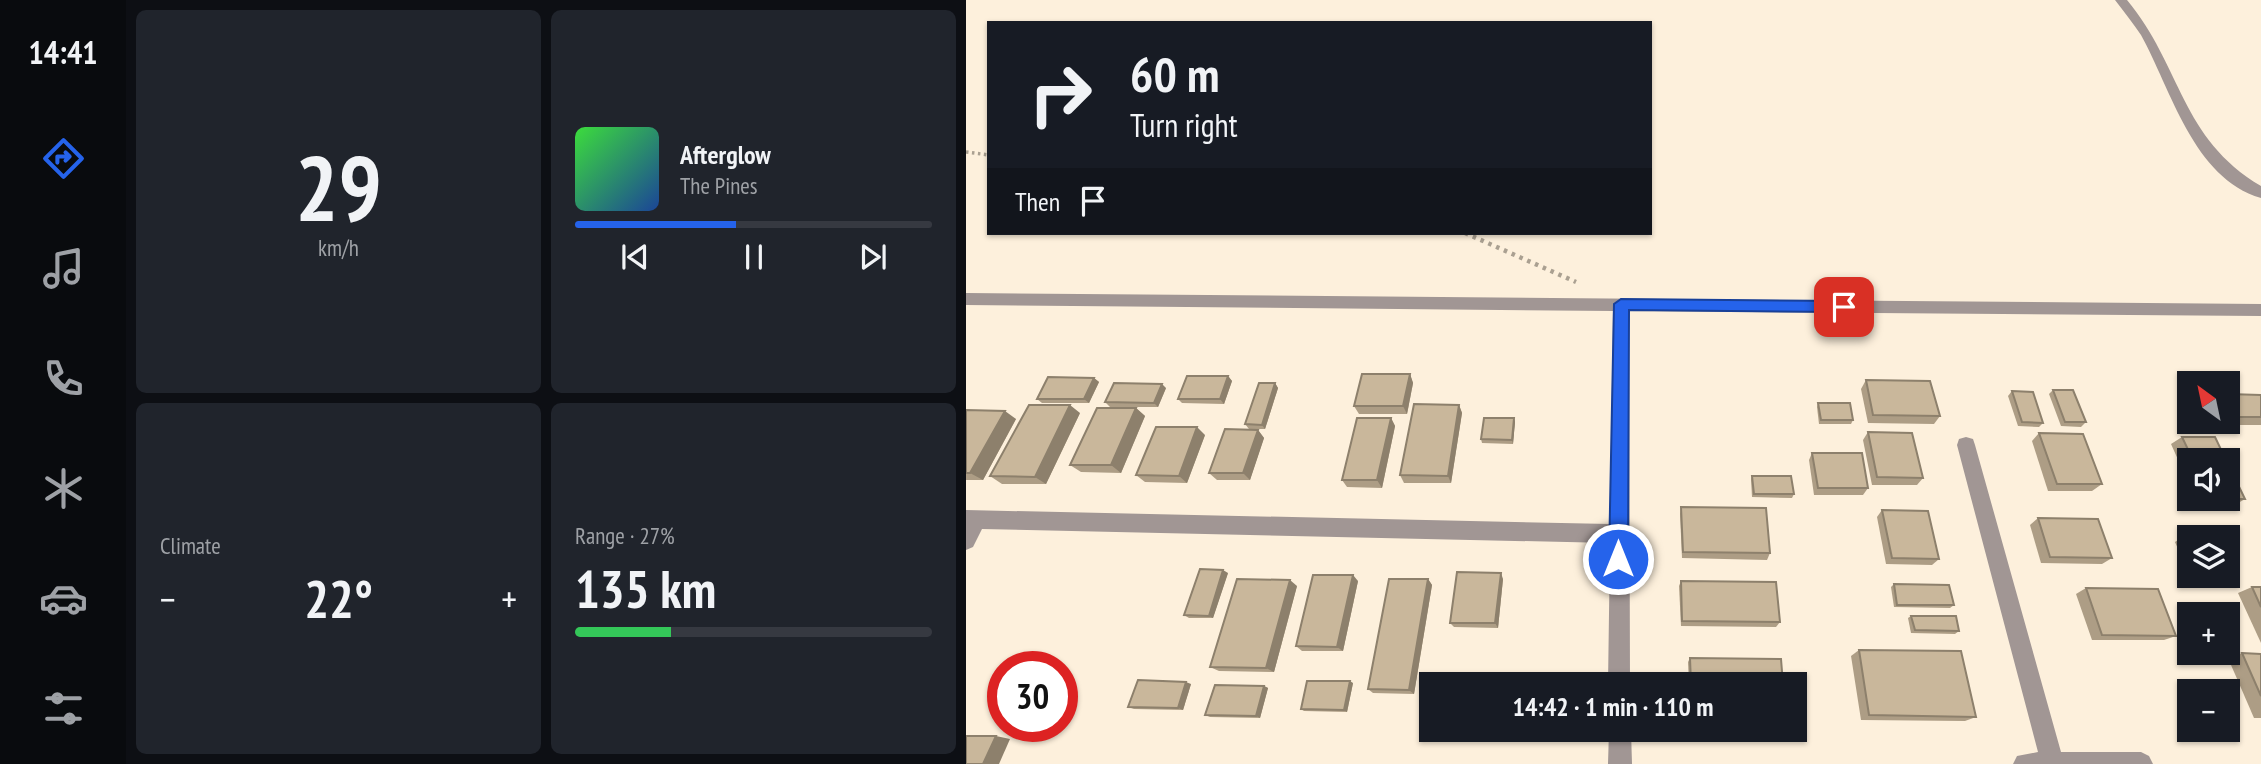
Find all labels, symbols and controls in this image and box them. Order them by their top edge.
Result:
text: 14:41 [28,31,98,73]
text: 60 m [1130,42,1219,106]
icon: right [1015,49,1106,140]
text: Turn right [1130,104,1238,146]
text: 29 [295,128,382,246]
icon: directions [39,134,88,183]
text: Afterglow [680,138,771,171]
text: The Pines [680,171,758,200]
icon: arrive [1074,182,1112,220]
text: Then [1015,185,1060,218]
text: km/h [318,233,359,262]
icon: previous [616,238,654,276]
icon: pause [735,238,773,276]
icon: next [854,238,892,276]
icon: music [39,244,88,293]
pin [1814,277,1874,337]
icon: arrive [1825,288,1863,326]
icon: phone [39,354,88,403]
north arrow [2177,371,2240,434]
map controls [2177,371,2240,742]
button: sound [2177,448,2240,511]
icon: climate [39,464,88,513]
text: Range · 27% [575,521,675,550]
position arrow [1581,522,1655,596]
button: layers [2177,525,2240,588]
text: Climate [160,531,221,560]
text: 135 km [575,555,716,622]
text: 22° [304,565,373,632]
icon: car [39,574,88,623]
text: − [160,574,176,623]
text: + [501,574,517,623]
button: + [2177,602,2240,665]
speed limit sign: 30 [987,651,1078,742]
button: − [2177,679,2240,742]
icon: filters [39,684,88,733]
text: 14:42 · 1 min · 110 m [1513,690,1713,723]

